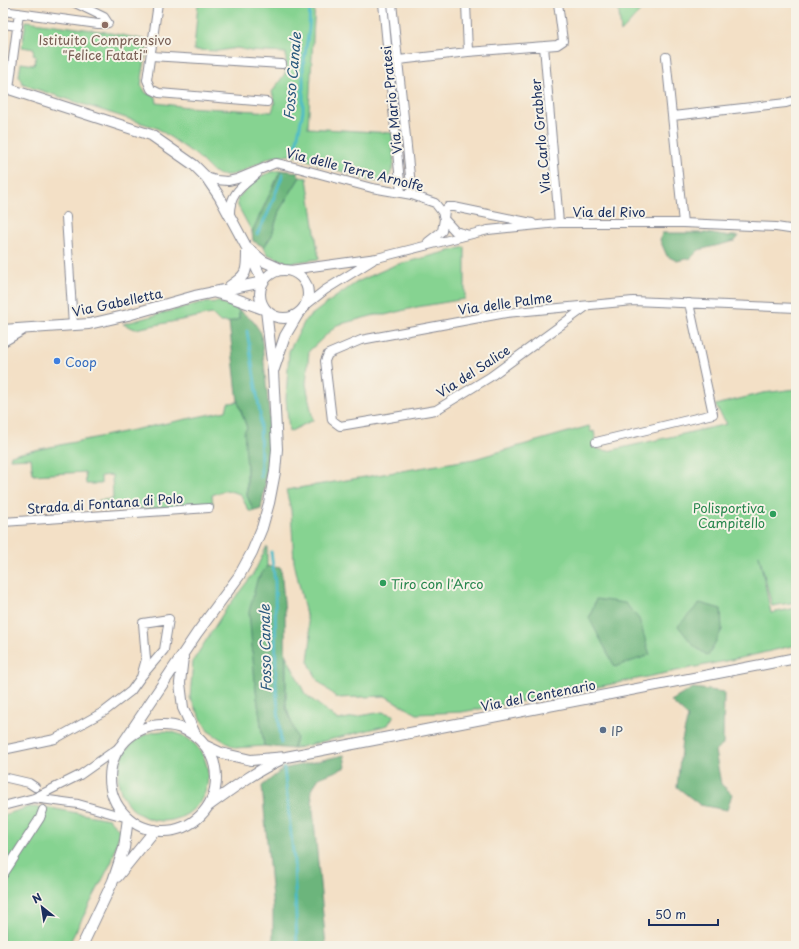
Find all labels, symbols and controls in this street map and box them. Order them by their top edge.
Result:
marker: Istituito Comprensivo "Felice Fatati" [100,20,110,30]
place label: Istituito Comprensivo "Felice Fatati" [39,30,171,64]
water label: Fosso Canale [278,30,306,121]
street label: Via Mario Pratesi [376,45,406,155]
street label: Via Carlo Grabher [525,77,554,194]
street label: Via delle Terre Arnolfe [284,143,426,195]
street label: Via del Rivo [572,202,646,221]
street label: Via Gabelletta [70,283,165,321]
street label: Via delle Palme [457,287,553,319]
street label: Via del Salice [432,340,514,402]
place label: Coop [65,352,97,371]
marker: Coop [52,356,62,366]
street label: Strada di Fontana di Polo [26,488,184,518]
place label: Polisportiva Campitello [693,498,766,532]
marker: Polisportiva Campitello [768,509,778,519]
place label: Tiro con l'Arco [391,574,484,593]
marker: Tiro con l'Arco [378,578,388,588]
water label: Fosso Canale [254,603,276,692]
street label: Via del Centenario [479,675,597,715]
place label: IP [611,721,623,740]
marker: IP [598,725,608,735]
north arrow [22,887,62,927]
text: N [29,888,45,907]
scale bar [649,901,718,927]
text: 50 m [655,905,686,923]

